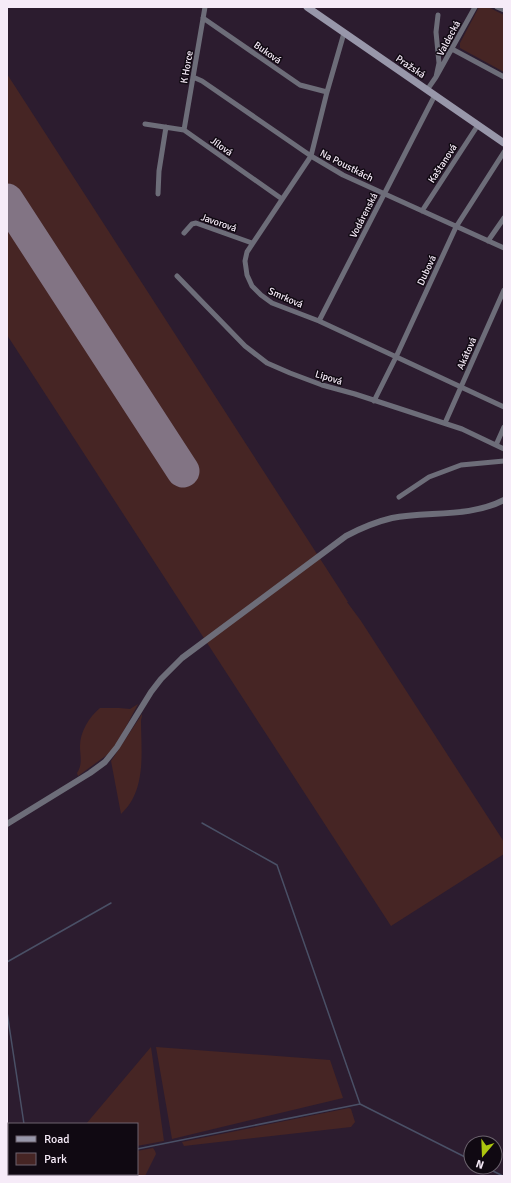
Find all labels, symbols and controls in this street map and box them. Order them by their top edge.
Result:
street label: Valdecká [435,19,463,58]
street label: Buková [251,39,284,67]
street label: K Horce [178,50,196,85]
street label: Pražská [393,53,428,81]
street label: Jílová [208,135,235,159]
street label: Kaštanová [426,142,460,185]
street label: Na Poustkách [318,147,375,184]
street label: Vodárenská [347,191,380,240]
street label: Javorová [199,211,238,235]
street label: Dubová [415,253,439,287]
street label: Smrková [266,285,305,311]
street label: Akátová [454,335,479,371]
street label: Lipová [314,368,344,388]
legend [8,1123,138,1175]
text: Road [44,1132,70,1147]
north arrow [463,1135,503,1175]
text: Park [44,1152,67,1167]
text: N [474,1157,486,1171]

